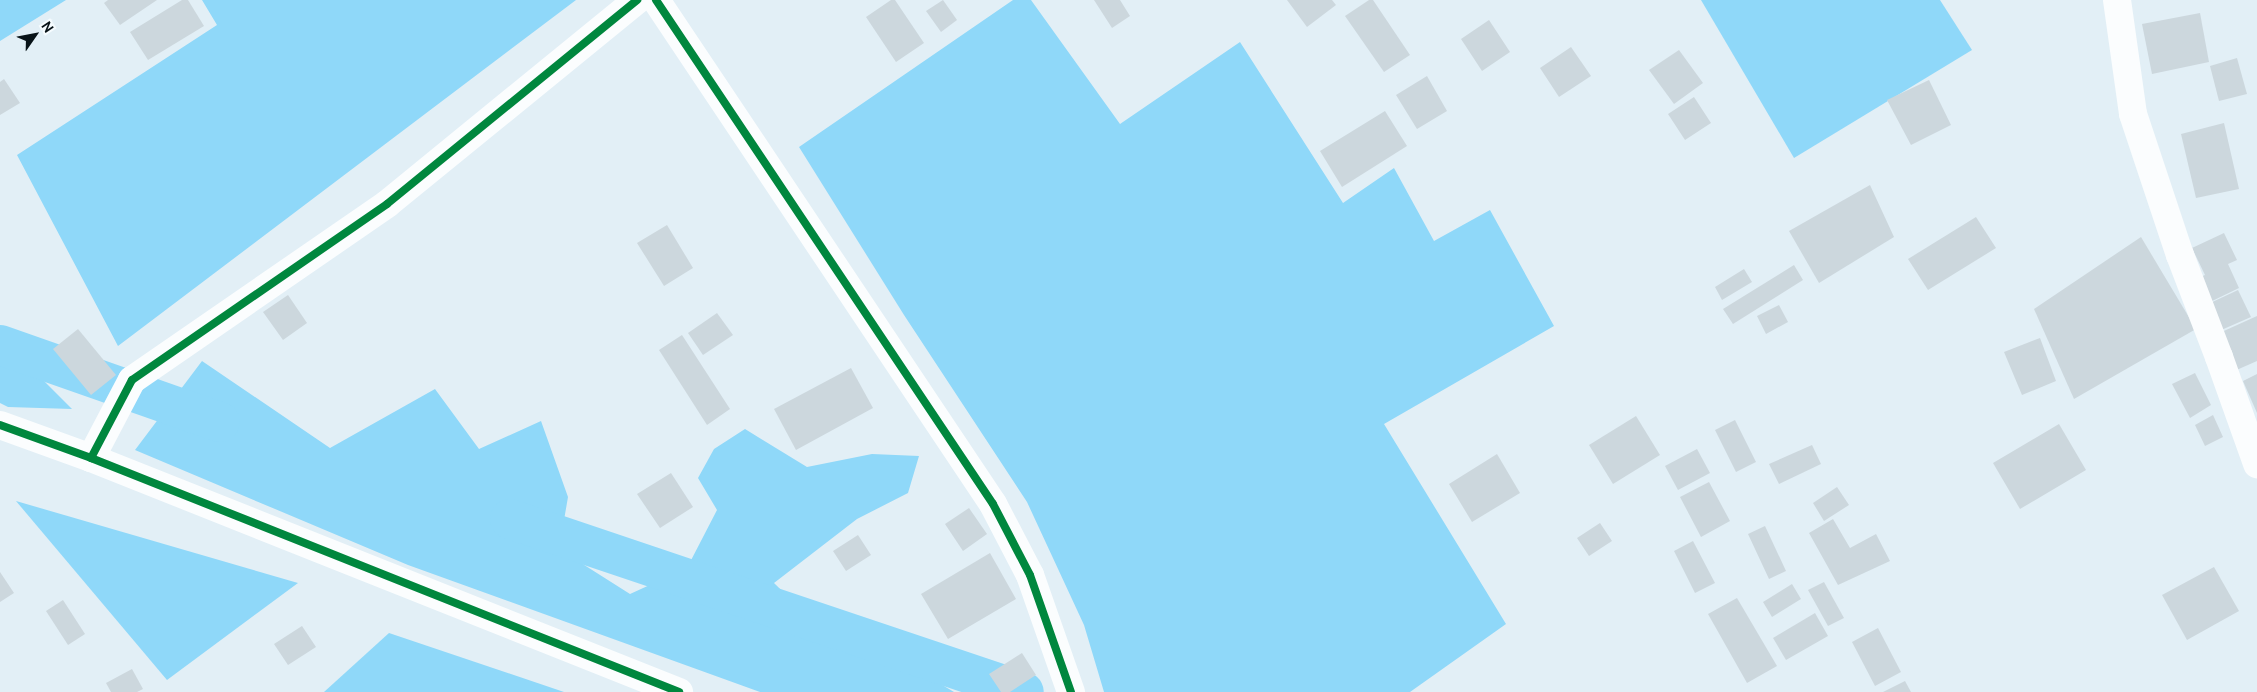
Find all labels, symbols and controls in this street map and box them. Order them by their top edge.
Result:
north arrow [10,10,60,60]
text: N [37,18,58,36]

